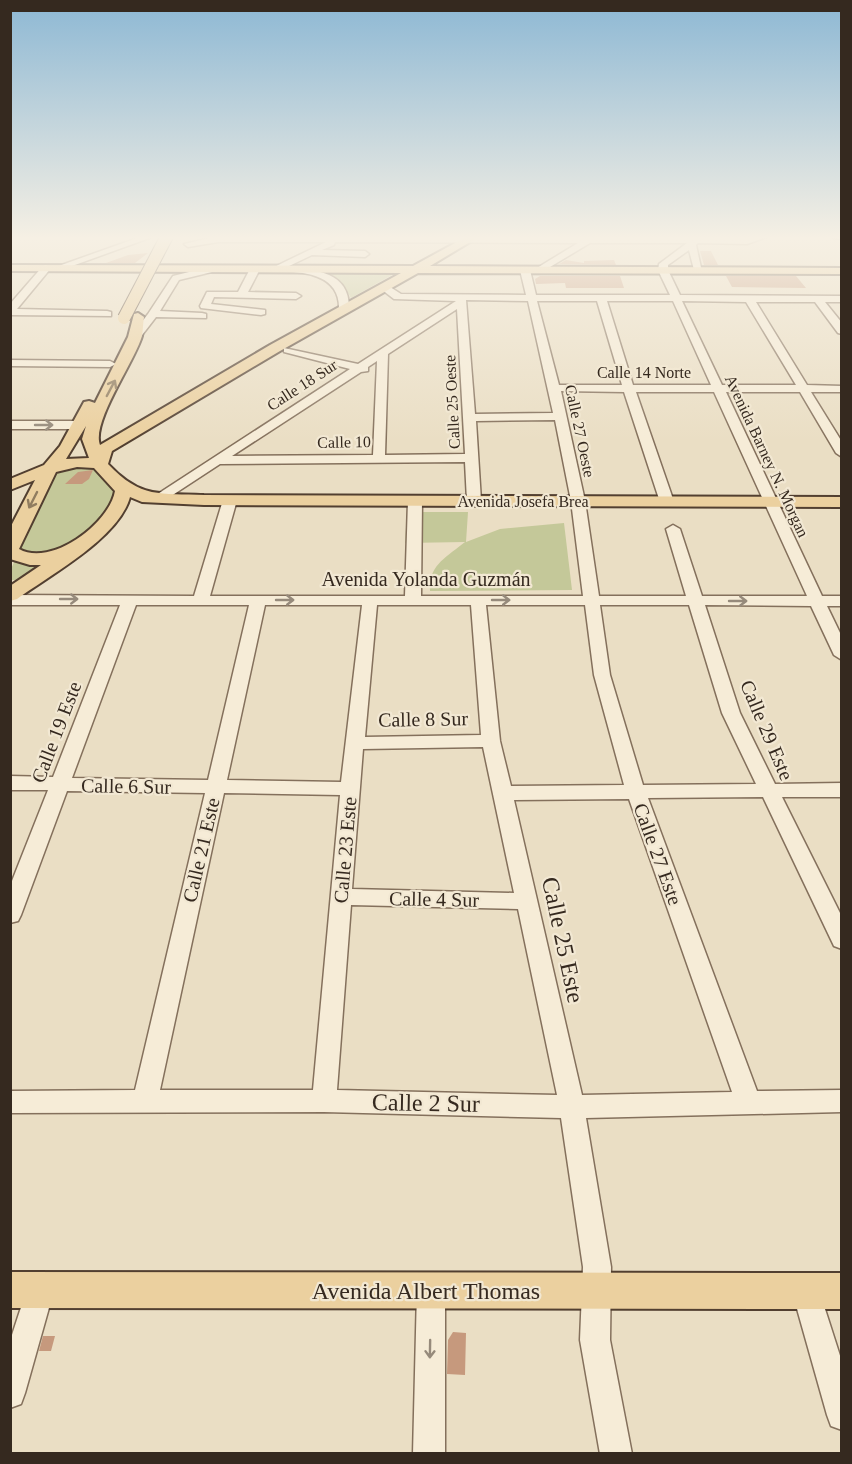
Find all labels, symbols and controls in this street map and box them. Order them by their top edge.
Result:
street label: Calle 25 Oeste [441,355,463,449]
street label: Calle 18 Sur [264,356,341,414]
street label: Calle 14 Norte [597,364,691,381]
street label: Avenida Barney N. Morgan [721,372,812,540]
one-way arrow [106,379,117,397]
street label: Calle 27 Oeste [562,383,598,479]
one-way arrow [34,419,54,431]
street label: Calle 10 [317,433,371,451]
one-way arrow [26,491,38,509]
street label: Avenida Josefa Brea [457,493,589,510]
street label: Avenida Yolanda Guzmán [321,568,531,590]
one-way arrow [58,593,78,605]
one-way arrow [274,594,294,606]
one-way arrow [490,594,510,606]
one-way arrow [727,595,747,607]
street label: Calle 29 Este [736,677,798,783]
street label: Calle 19 Este [27,678,85,786]
street label: Calle 8 Sur [378,707,469,731]
street label: Calle 6 Sur [81,774,172,798]
street label: Calle 21 Este [178,795,224,904]
street label: Calle 23 Este [329,796,361,904]
street label: Calle 27 Este [629,800,687,908]
street label: Calle 25 Este [537,875,589,1005]
street label: Calle 4 Sur [389,887,480,911]
street label: Calle 2 Sur [372,1089,480,1117]
street label: Avenida Albert Thomas [312,1278,540,1304]
one-way arrow [424,1339,436,1359]

